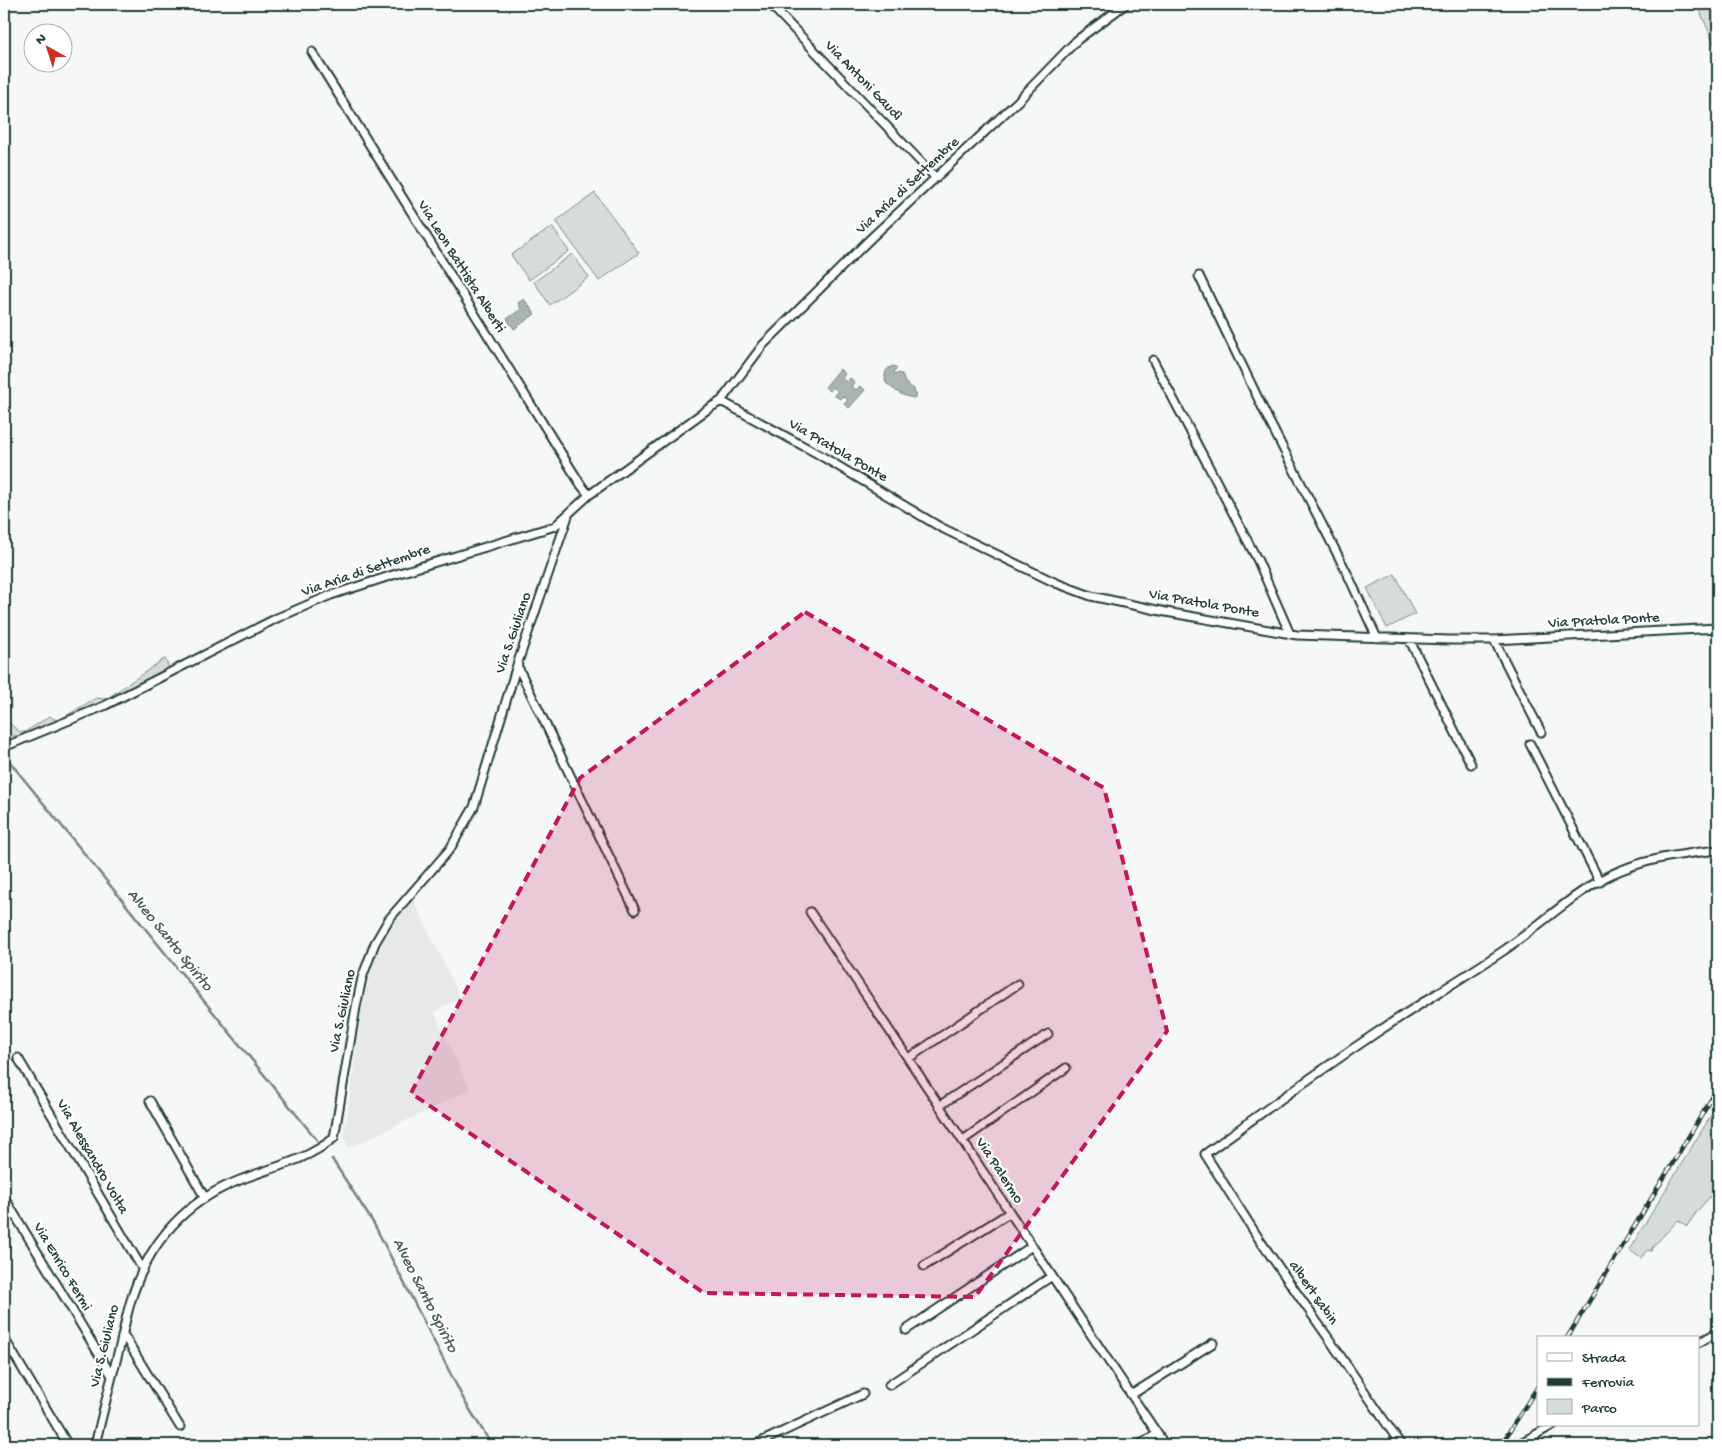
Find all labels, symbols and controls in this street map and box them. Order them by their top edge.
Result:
north arrow [22,22,72,72]
text: N [32,30,50,49]
street label: Via Antoni Gaudì [820,37,906,125]
street label: Via Aria di Settembre [852,133,964,239]
street label: Via Leon Battista Alberti [412,197,509,337]
street label: Via Pratola Ponte [784,415,891,487]
street label: Via Aria di Settembre [298,540,433,602]
street label: Via Pratola Ponte [1147,585,1261,623]
street label: Via S.Giuliano [491,590,536,677]
street label: Via Pratola Ponte [1547,609,1660,633]
water label: Alveo Santo Spirito [122,886,216,996]
street label: Via S.Giuliano [325,968,361,1055]
street label: Via Alessandro Volta [51,1096,132,1218]
street label: Via Palermo [971,1134,1027,1207]
street label: Via Enrico Fermi [28,1219,95,1314]
water label: Alveo Santo Spirito [387,1236,461,1357]
street label: albert sabin [1284,1257,1342,1329]
street label: Via S.Giuliano [86,1303,124,1390]
legend [1537,1336,1700,1426]
text: Strada [1582,1350,1627,1368]
text: Ferrovia [1581,1374,1635,1392]
text: Parco [1581,1400,1617,1418]

